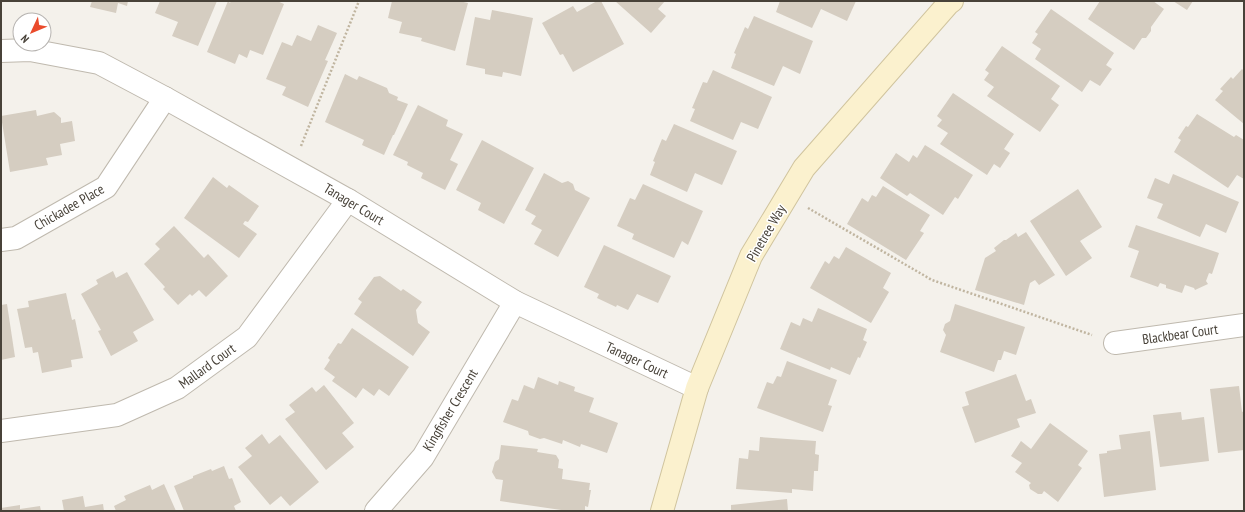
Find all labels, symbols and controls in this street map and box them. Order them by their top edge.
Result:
north arrow [12,12,52,52]
text: N [18,32,32,46]
street label: Tanager Court [321,179,388,229]
street label: Chickadee Place [31,180,107,234]
street label: Pinetree Way [742,201,790,265]
street label: Blackbear Court [1141,320,1219,348]
street label: Tanager Court [603,338,671,382]
street label: Mallard Court [175,339,239,393]
street label: Kingfisher Crescent [418,365,482,454]

